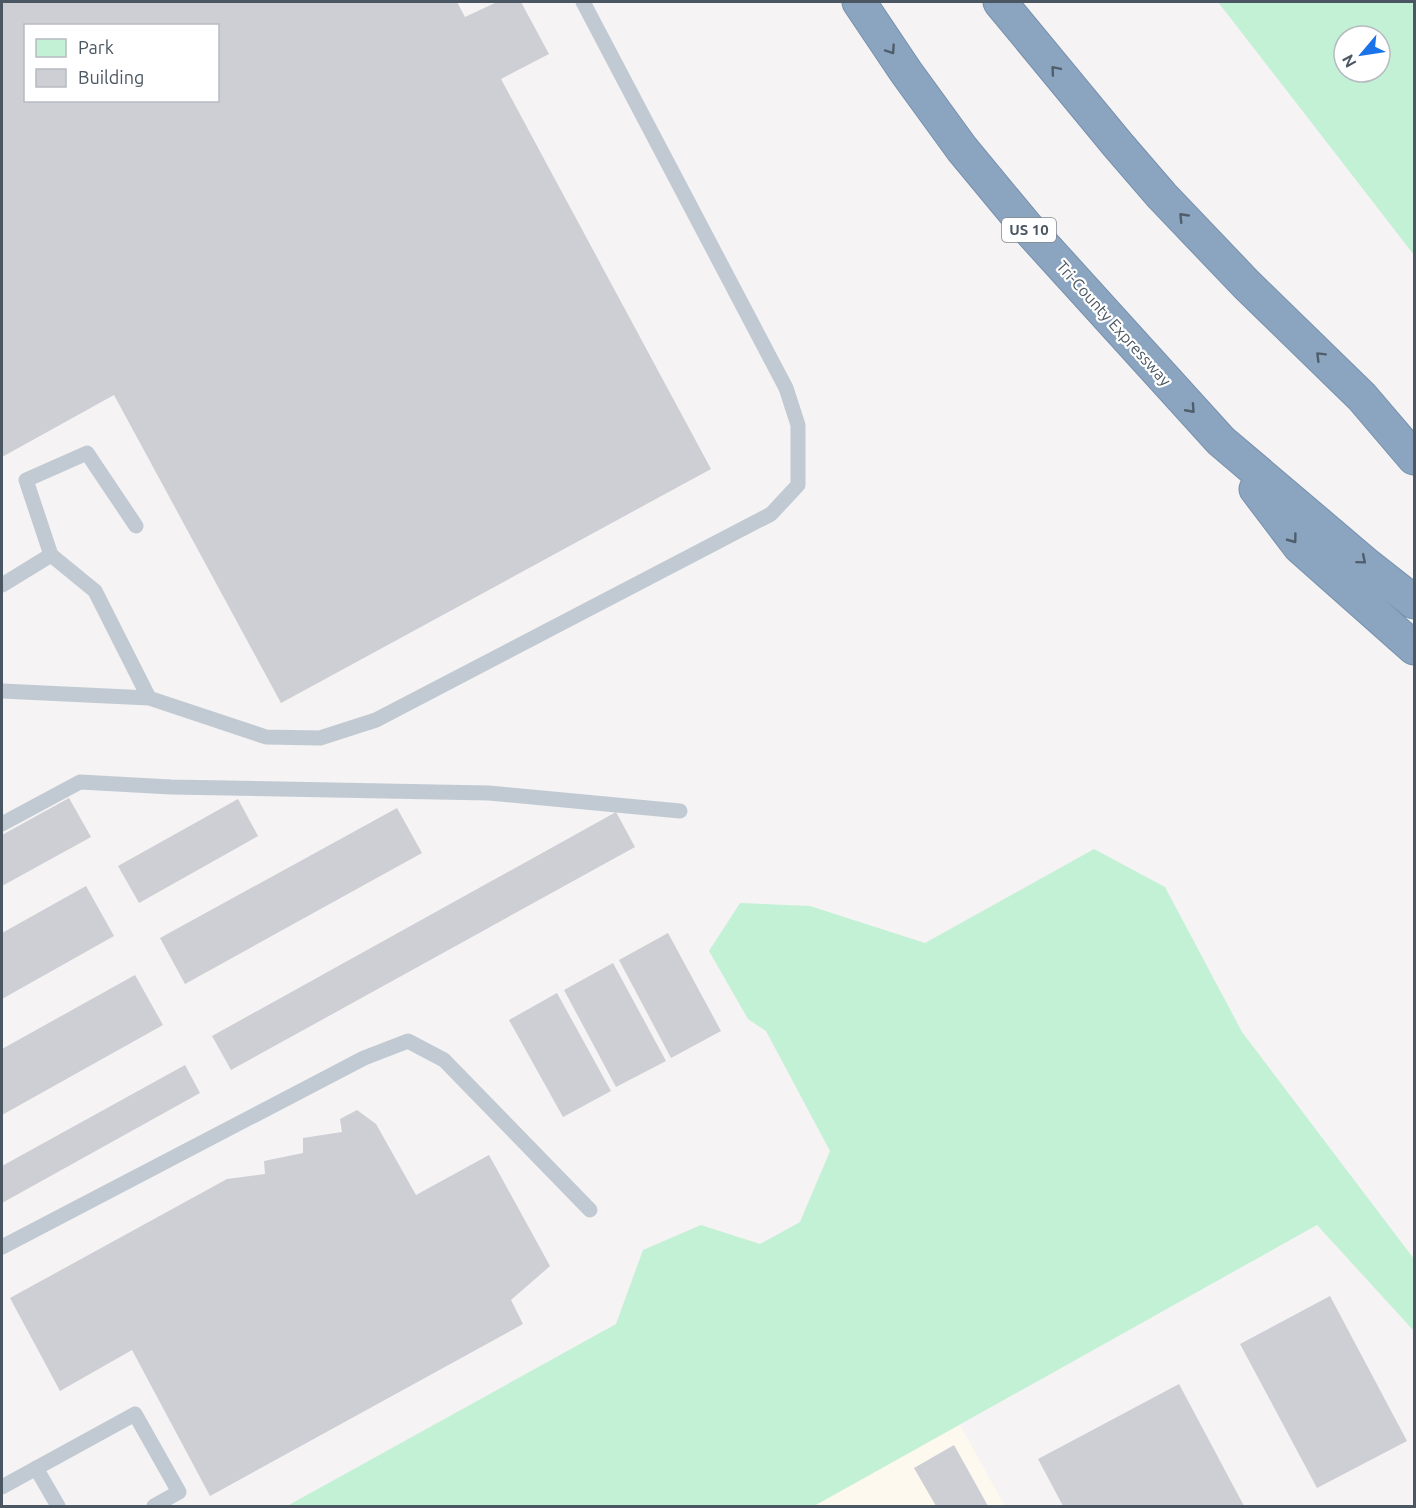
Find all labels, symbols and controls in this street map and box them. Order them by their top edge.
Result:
legend [24,24,219,102]
north arrow [1332,24,1392,84]
text: Park [78,37,114,57]
one-way arrow [884,43,895,54]
text: N [1338,52,1360,71]
one-way arrow [1052,66,1063,77]
text: Building [78,67,144,87]
one-way arrow [1179,214,1190,224]
road number: US 10 [1002,218,1056,242]
street label: Tri-County Expressway [1053,257,1175,389]
one-way arrow [1316,352,1326,363]
one-way arrow [1184,402,1195,413]
one-way arrow [1286,532,1297,543]
one-way arrow [1355,553,1366,564]

